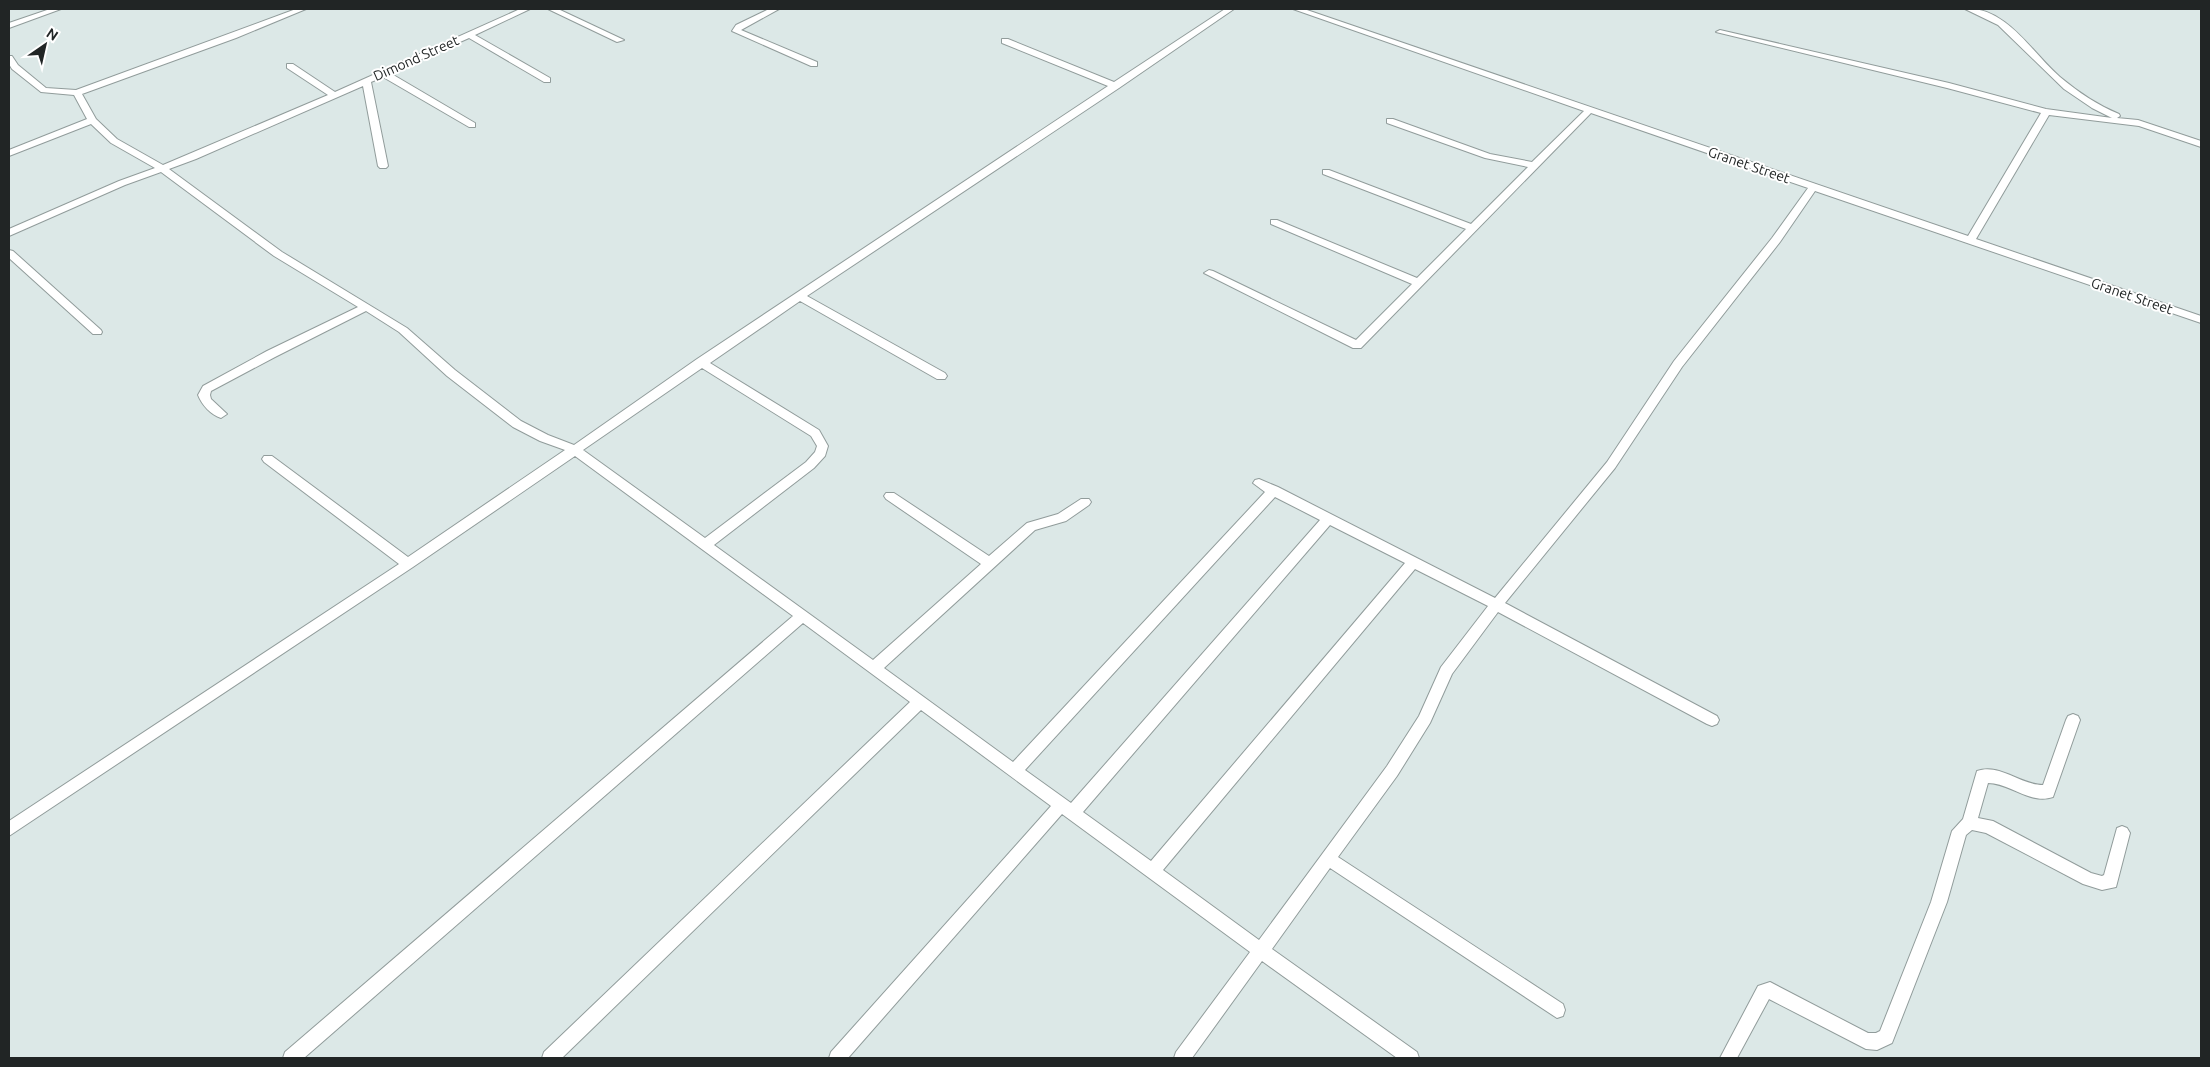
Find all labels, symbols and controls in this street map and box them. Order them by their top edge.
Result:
north arrow [20,20,70,70]
text: N [43,25,61,44]
street label: Dimond Street [371,32,462,84]
street label: Granet Street [1706,144,1792,187]
street label: Granet Street [2089,275,2175,318]

